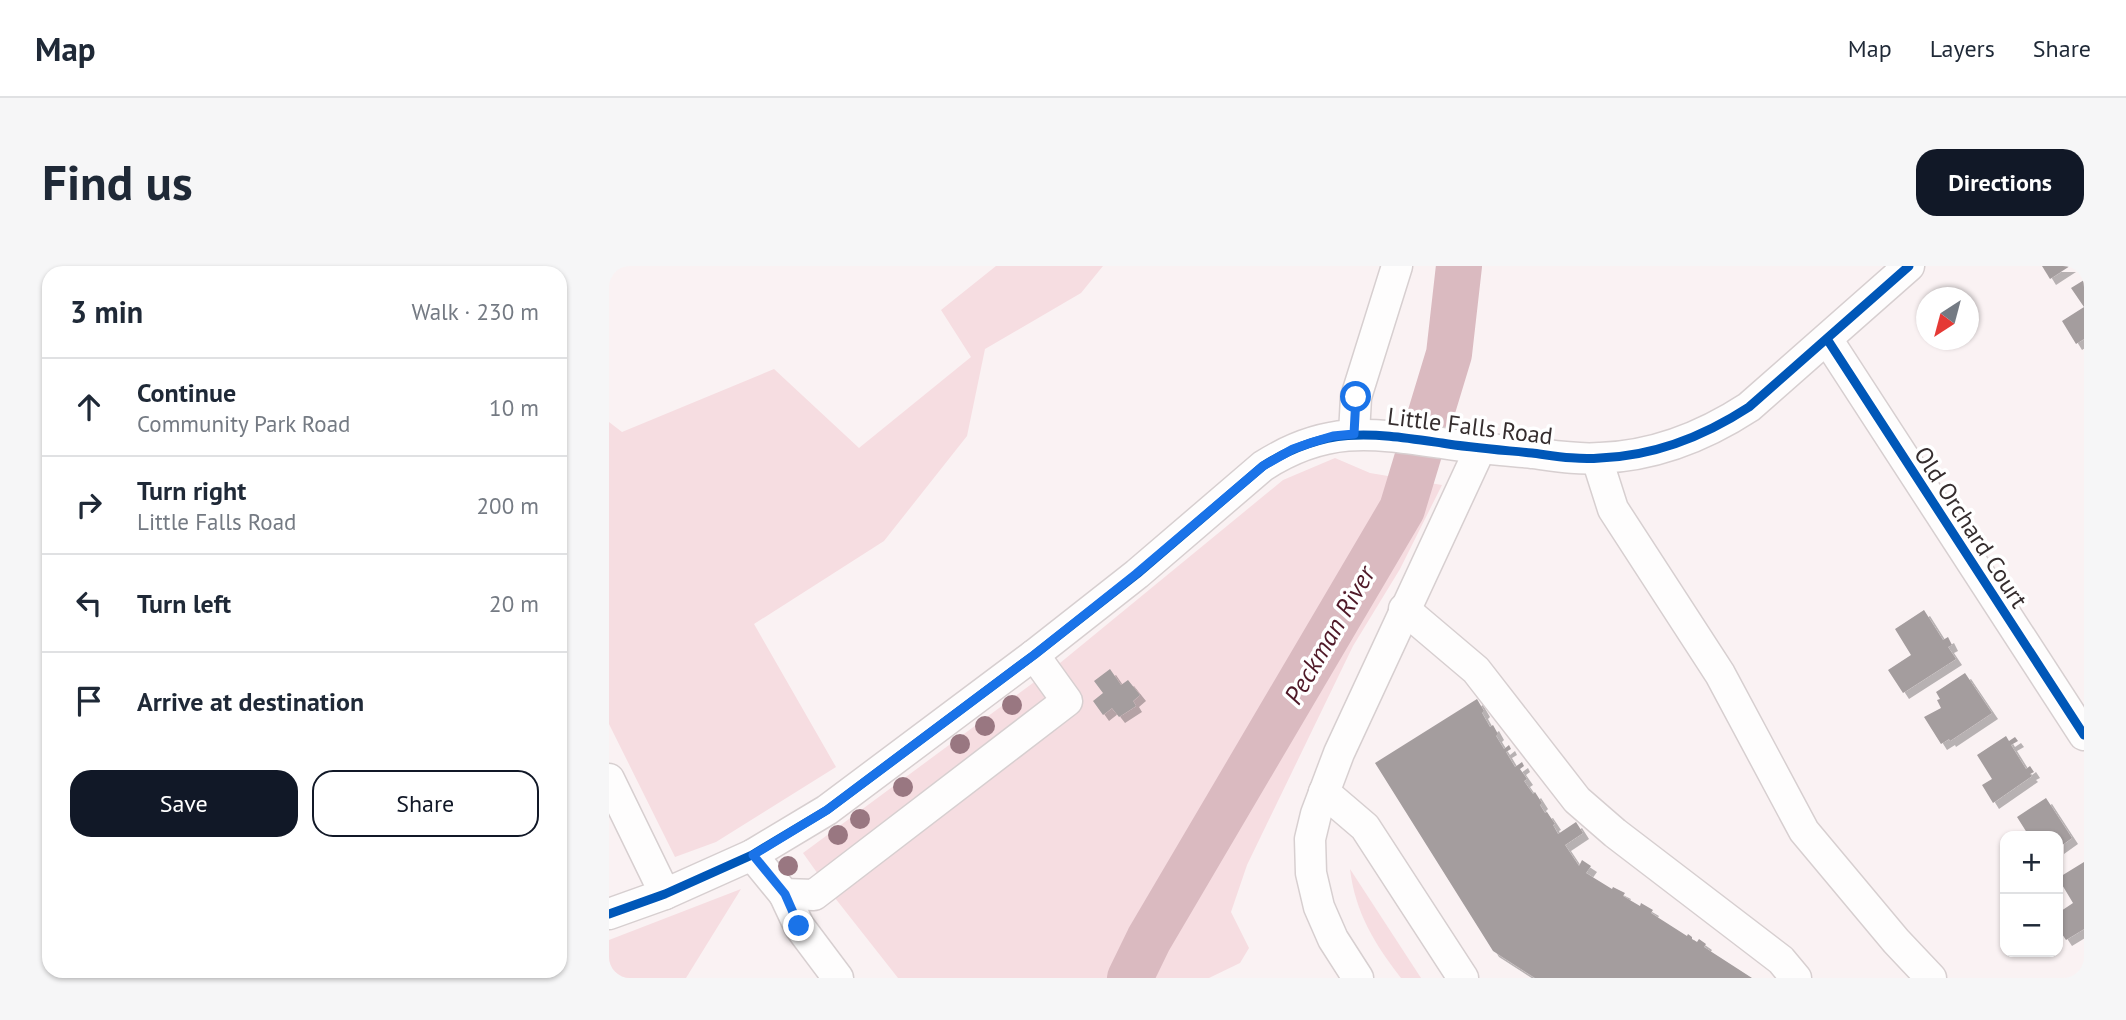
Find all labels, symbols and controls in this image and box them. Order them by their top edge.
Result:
text: Map [35,27,96,70]
text: Map [1848,33,1892,64]
text: Layers [1930,33,1995,64]
text: Share [2033,33,2091,64]
button: Directions [1916,149,2084,216]
text: Find us [42,150,193,214]
north arrow [1916,287,1979,350]
text: 3 min [70,292,143,331]
text: Walk · 230 m [412,297,539,326]
text: Continue [137,376,236,409]
route start [1340,381,1371,412]
icon: ahead [70,388,108,426]
text: 10 m [489,393,539,422]
street label: Little Falls Road [1386,400,1554,452]
text: Community Park Road [137,409,350,438]
street label: Old Orchard Court [1907,440,2035,614]
text: Turn right [137,474,246,507]
icon: right [70,486,108,524]
text: 200 m [477,491,539,520]
text: Little Falls Road [137,507,296,536]
water label: Peckman River [1276,559,1383,710]
icon: left [70,584,108,622]
text: Turn left [137,587,231,620]
text: 20 m [489,589,539,618]
icon: arrive [70,682,108,720]
text: Arrive at destination [137,685,364,718]
button: Save [70,770,298,837]
button: Share [312,770,539,837]
map controls [2000,831,2063,957]
button: + [2000,831,2063,894]
button: − [2000,894,2063,957]
route end [783,910,814,941]

